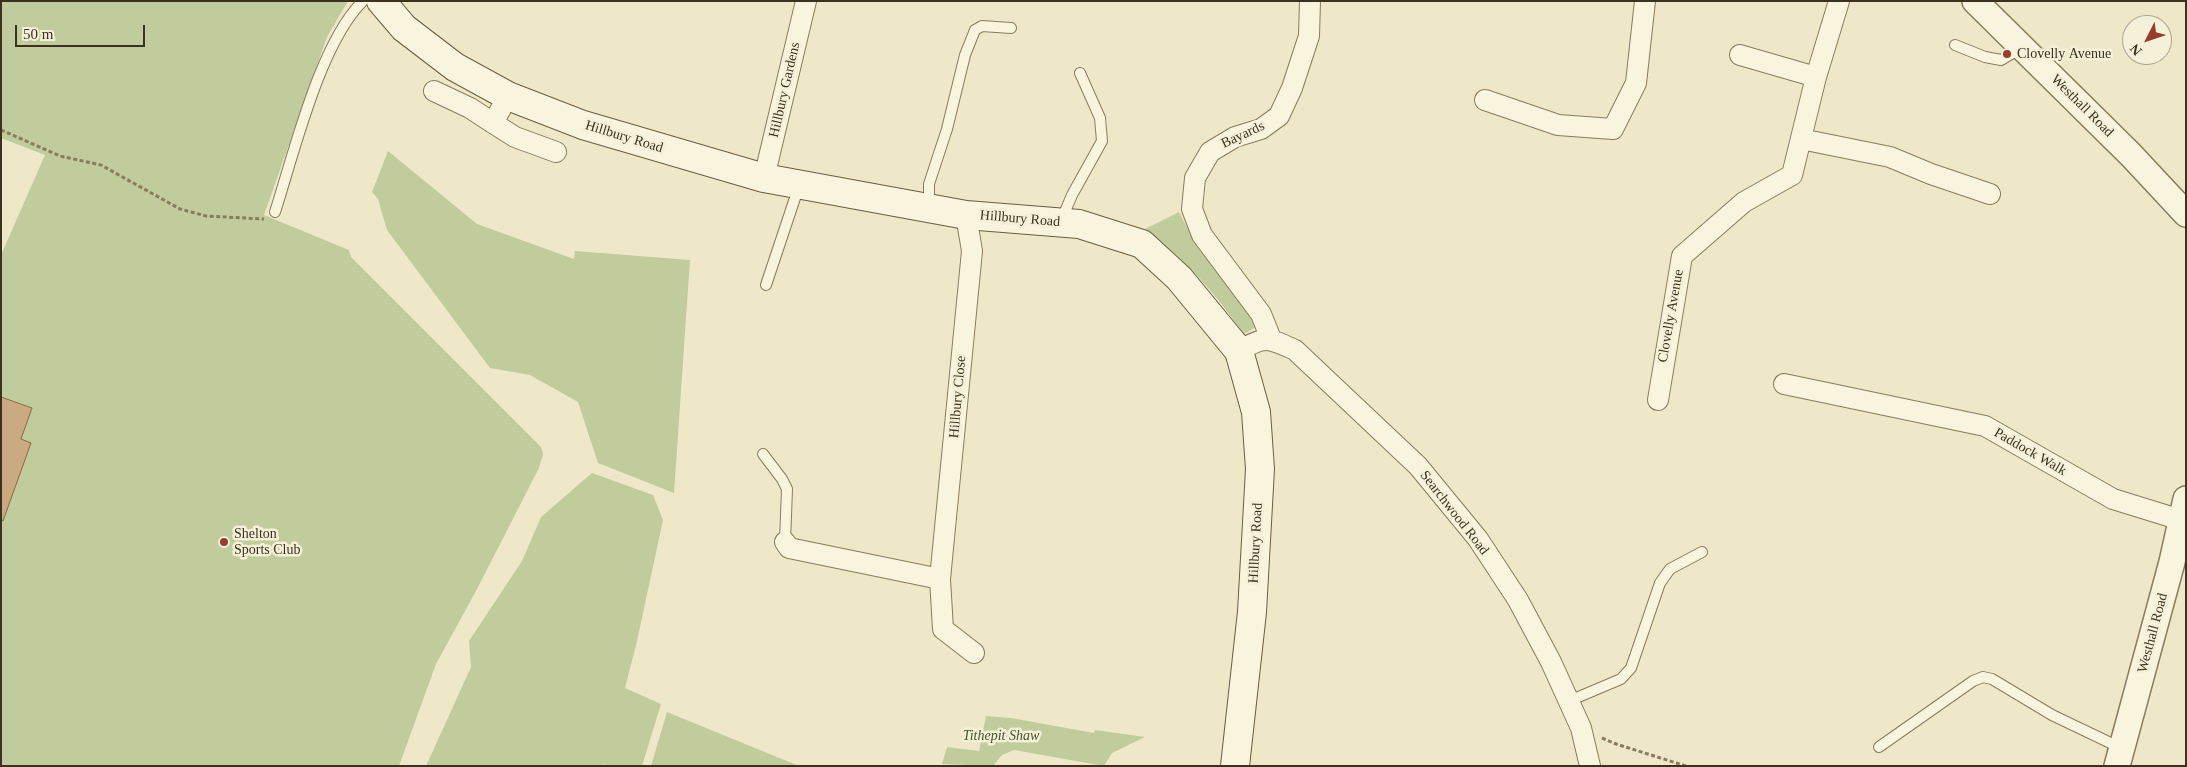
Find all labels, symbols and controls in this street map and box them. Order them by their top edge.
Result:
scale bar [18,15,148,47]
north arrow [2122,15,2172,65]
text: 50 m [23,26,53,42]
street label: Hillbury Gardens [766,41,804,139]
text: N [2127,41,2145,58]
place label: Clovelly Avenue [2017,46,2111,62]
marker: Clovelly Avenue [2001,48,2013,60]
street label: Westhall Road [2047,71,2117,141]
street label: Hillbury Road [583,117,665,157]
street label: Bayards [1219,118,1267,152]
street label: Hillbury Road [979,207,1061,231]
street label: Clovelly Avenue [1655,268,1687,364]
street label: Hillbury Close [946,355,970,439]
street label: Paddock Walk [1991,424,2069,480]
street label: Searchwood Road [1416,468,1492,558]
street label: Hillbury Road [1246,502,1266,584]
place label: Shelton Sports Club [234,526,301,558]
marker: Shelton Sports Club [218,536,230,548]
street label: Westhall Road [2134,591,2172,675]
park label: Tithepit Shaw [963,728,1039,744]

